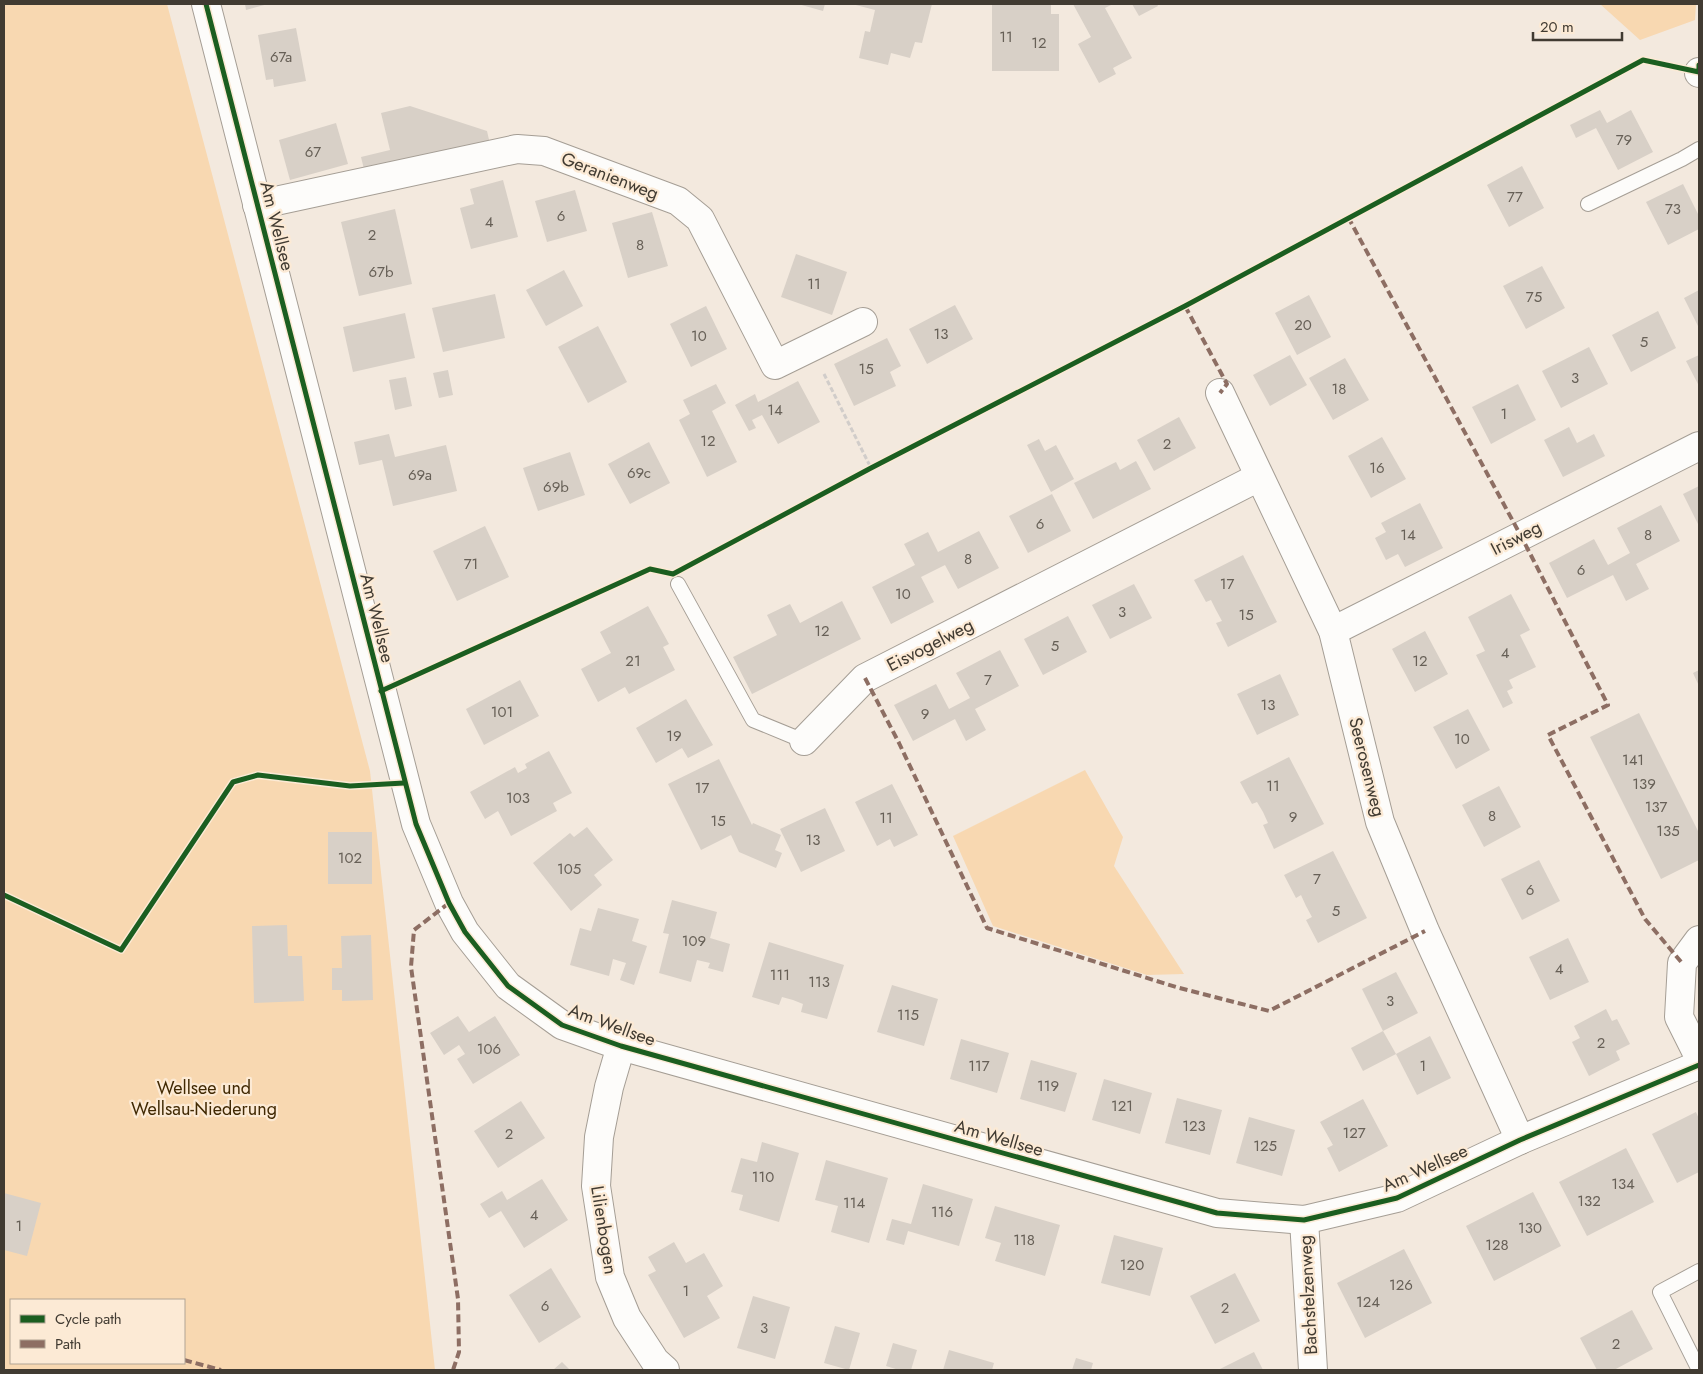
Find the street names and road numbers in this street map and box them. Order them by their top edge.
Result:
street label: Geranienweg [558,146,662,206]
street label: Am Wellsee [253,179,301,273]
street label: Irisweg [1486,514,1546,562]
street label: Am Wellsee [353,571,401,665]
street label: Eisvogelweg [882,612,978,678]
street label: Seerosenweg [1342,715,1392,819]
street label: Am Wellsee [565,997,659,1053]
street label: Am Wellsee [952,1113,1046,1163]
street label: Am Wellsee [1378,1138,1472,1198]
street label: Lilienbogen [584,1184,624,1276]
street label: Bachstelzenweg [1292,1234,1324,1356]

